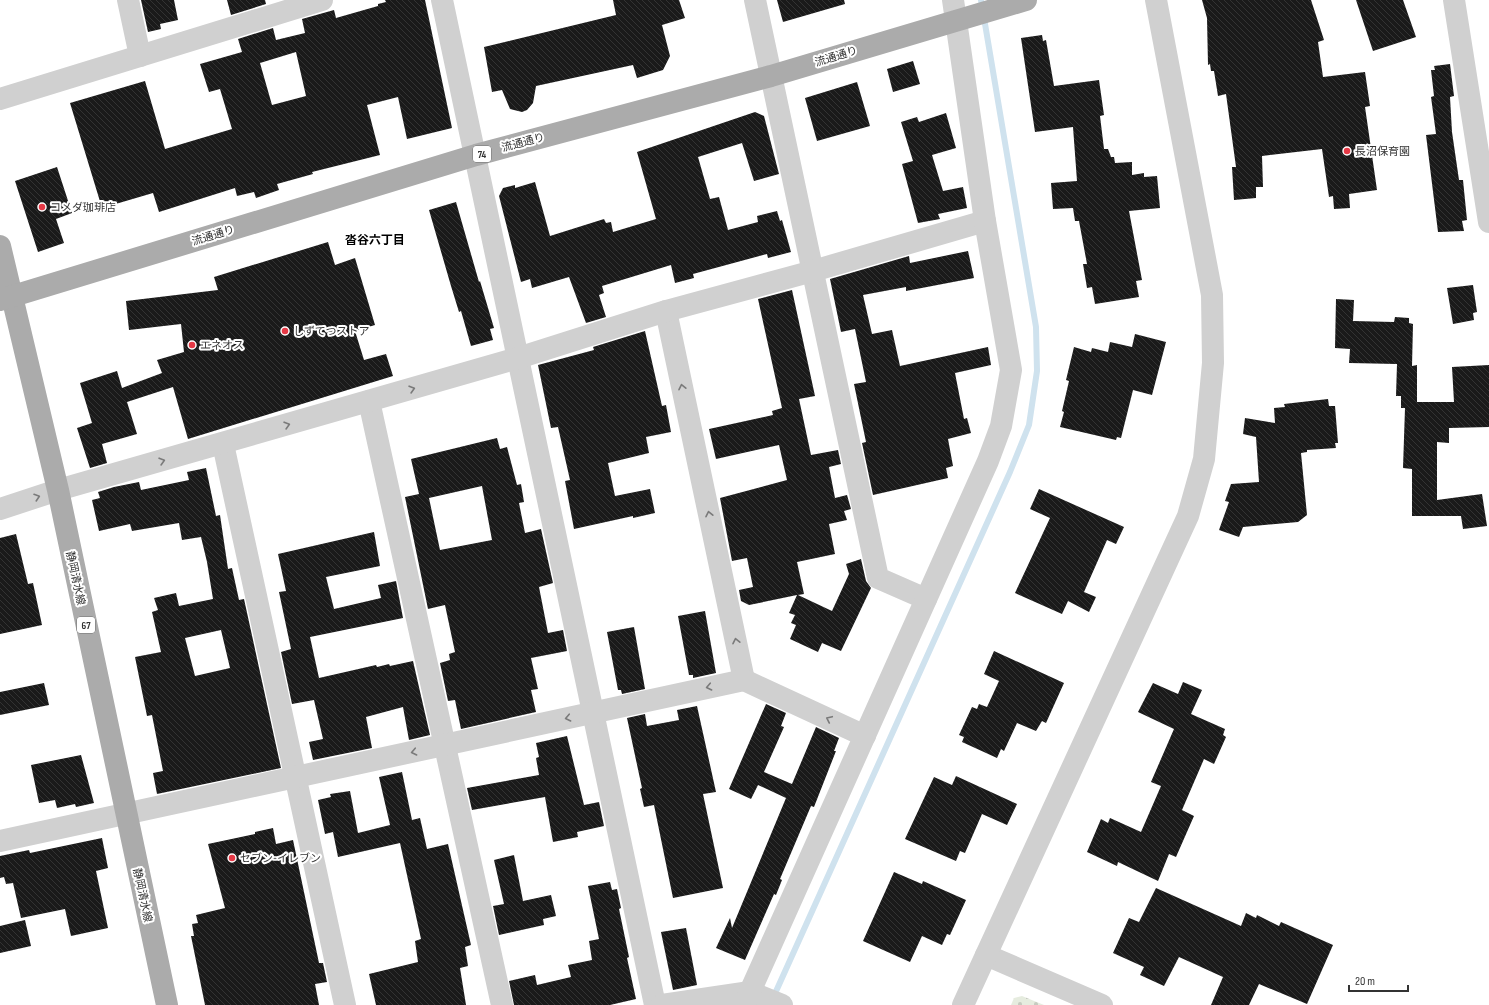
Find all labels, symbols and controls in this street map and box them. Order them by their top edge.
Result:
street label: 流通通り [813,44,859,69]
street label: 流通通り [500,131,546,154]
place label: 長沼保育園 [1355,145,1410,158]
road number: 74 [473,146,491,162]
marker: 長沼保育園 [1342,146,1352,156]
place label: コメダ珈琲店 [50,201,116,214]
marker: コメダ珈琲店 [37,202,47,212]
street label: 流通通り [190,223,236,248]
district label: 沓谷六丁目 [345,233,405,248]
place label: しずてつストア [293,325,370,338]
marker: しずてつストア [280,326,290,336]
place label: エネオス [200,339,244,352]
marker: エネオス [187,340,197,350]
one-way arrow [678,384,686,390]
one-way arrow [408,385,415,394]
one-way arrow [283,421,290,430]
one-way arrow [158,457,165,466]
one-way arrow [33,493,40,501]
one-way arrow [705,511,713,517]
street label: 静岡清水線 [63,550,88,606]
road number: 67 [77,617,95,633]
one-way arrow [732,638,740,645]
one-way arrow [706,683,712,691]
one-way arrow [565,714,571,722]
one-way arrow [826,716,833,724]
one-way arrow [411,747,417,755]
place label: セブン-イレブン [240,852,321,865]
marker: セブン-イレブン [227,853,237,863]
street label: 静岡清水線 [130,867,155,923]
scale bar [1349,967,1408,993]
text: 20 m [1355,974,1375,989]

